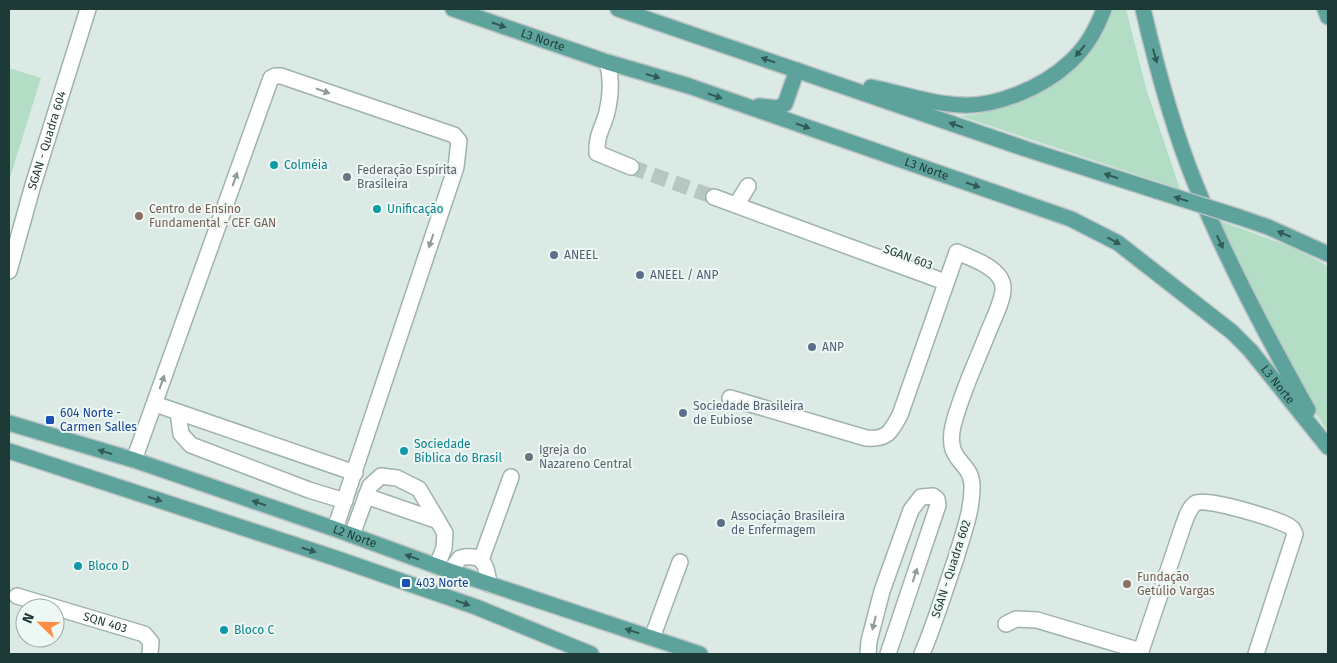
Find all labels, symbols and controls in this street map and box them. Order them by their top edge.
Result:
one-way arrow [492,22,507,29]
street label: L3 Norte [519,26,567,54]
one-way arrow [1075,44,1086,57]
one-way arrow [1151,49,1159,64]
one-way arrow [761,56,776,63]
one-way arrow [646,72,661,80]
one-way arrow [316,87,331,95]
street label: SGAN - Quadra 604 [25,89,69,191]
one-way arrow [707,92,722,100]
one-way arrow [949,121,964,128]
one-way arrow [796,122,811,130]
street label: L3 Norte [903,155,951,183]
place label: Colméia [284,158,328,172]
marker: Colméia [268,159,280,171]
place label: Federação Espírita Brasileira [357,163,457,191]
one-way arrow [231,171,239,186]
marker: Federação Espírita Brasileira [341,171,353,183]
one-way arrow [1103,172,1118,180]
one-way arrow [966,182,981,189]
one-way arrow [1173,194,1188,202]
place label: Centro de Ensino Fundamental - CEF GAN [149,202,276,230]
place label: Unificação [387,202,444,216]
marker: Unificação [371,203,383,215]
marker: Centro de Ensino Fundamental - CEF GAN [133,210,145,222]
one-way arrow [1277,229,1291,237]
one-way arrow [427,234,435,249]
one-way arrow [1217,235,1225,249]
one-way arrow [1106,237,1121,245]
street label: SGAN 603 [881,242,935,272]
place label: ANEEL [564,248,598,262]
marker: ANEEL [548,249,560,261]
place label: ANEEL / ANP [650,268,719,282]
marker: ANEEL / ANP [634,269,646,281]
place label: ANP [822,340,844,354]
marker: ANP [806,341,818,353]
street label: L3 Norte [1258,362,1298,407]
one-way arrow [159,374,167,389]
place label: Sociedade Brasileira de Eubiose [693,399,804,427]
place label: 604 Norte - Carmen Salles [60,406,137,434]
marker: Sociedade Brasileira de Eubiose [677,407,689,419]
marker: 604 Norte - Carmen Salles [44,414,56,426]
place label: Sociedade Bíblica do Brasil [414,437,502,465]
place label: Igreja do Nazareno Central [539,443,632,471]
marker: Sociedade Bíblica do Brasil [398,445,410,457]
one-way arrow [97,447,112,455]
marker: Igreja do Nazareno Central [523,451,535,463]
one-way arrow [147,496,162,503]
one-way arrow [251,499,266,507]
place label: Associação Brasileira de Enfermagem [731,509,845,537]
marker: Associação Brasileira de Enfermagem [715,517,727,529]
street label: SGAN - Quadra 602 [929,518,973,620]
street label: L2 Norte [331,522,379,551]
one-way arrow [302,546,317,554]
one-way arrow [404,553,419,561]
place label: Bloco D [88,559,129,573]
marker: Bloco D [72,560,84,572]
one-way arrow [911,567,919,582]
place label: Fundação Getúlio Vargas [1137,570,1215,598]
place label: 403 Norte [416,576,469,590]
marker: 403 Norte [400,577,412,589]
marker: Fundação Getúlio Vargas [1121,578,1133,590]
north arrow [15,598,65,648]
one-way arrow [455,600,470,607]
street label: SQN 403 [81,609,129,636]
text: N [19,611,38,626]
one-way arrow [870,615,878,630]
place label: Bloco C [234,623,274,637]
marker: Bloco C [218,624,230,636]
one-way arrow [625,627,640,635]

